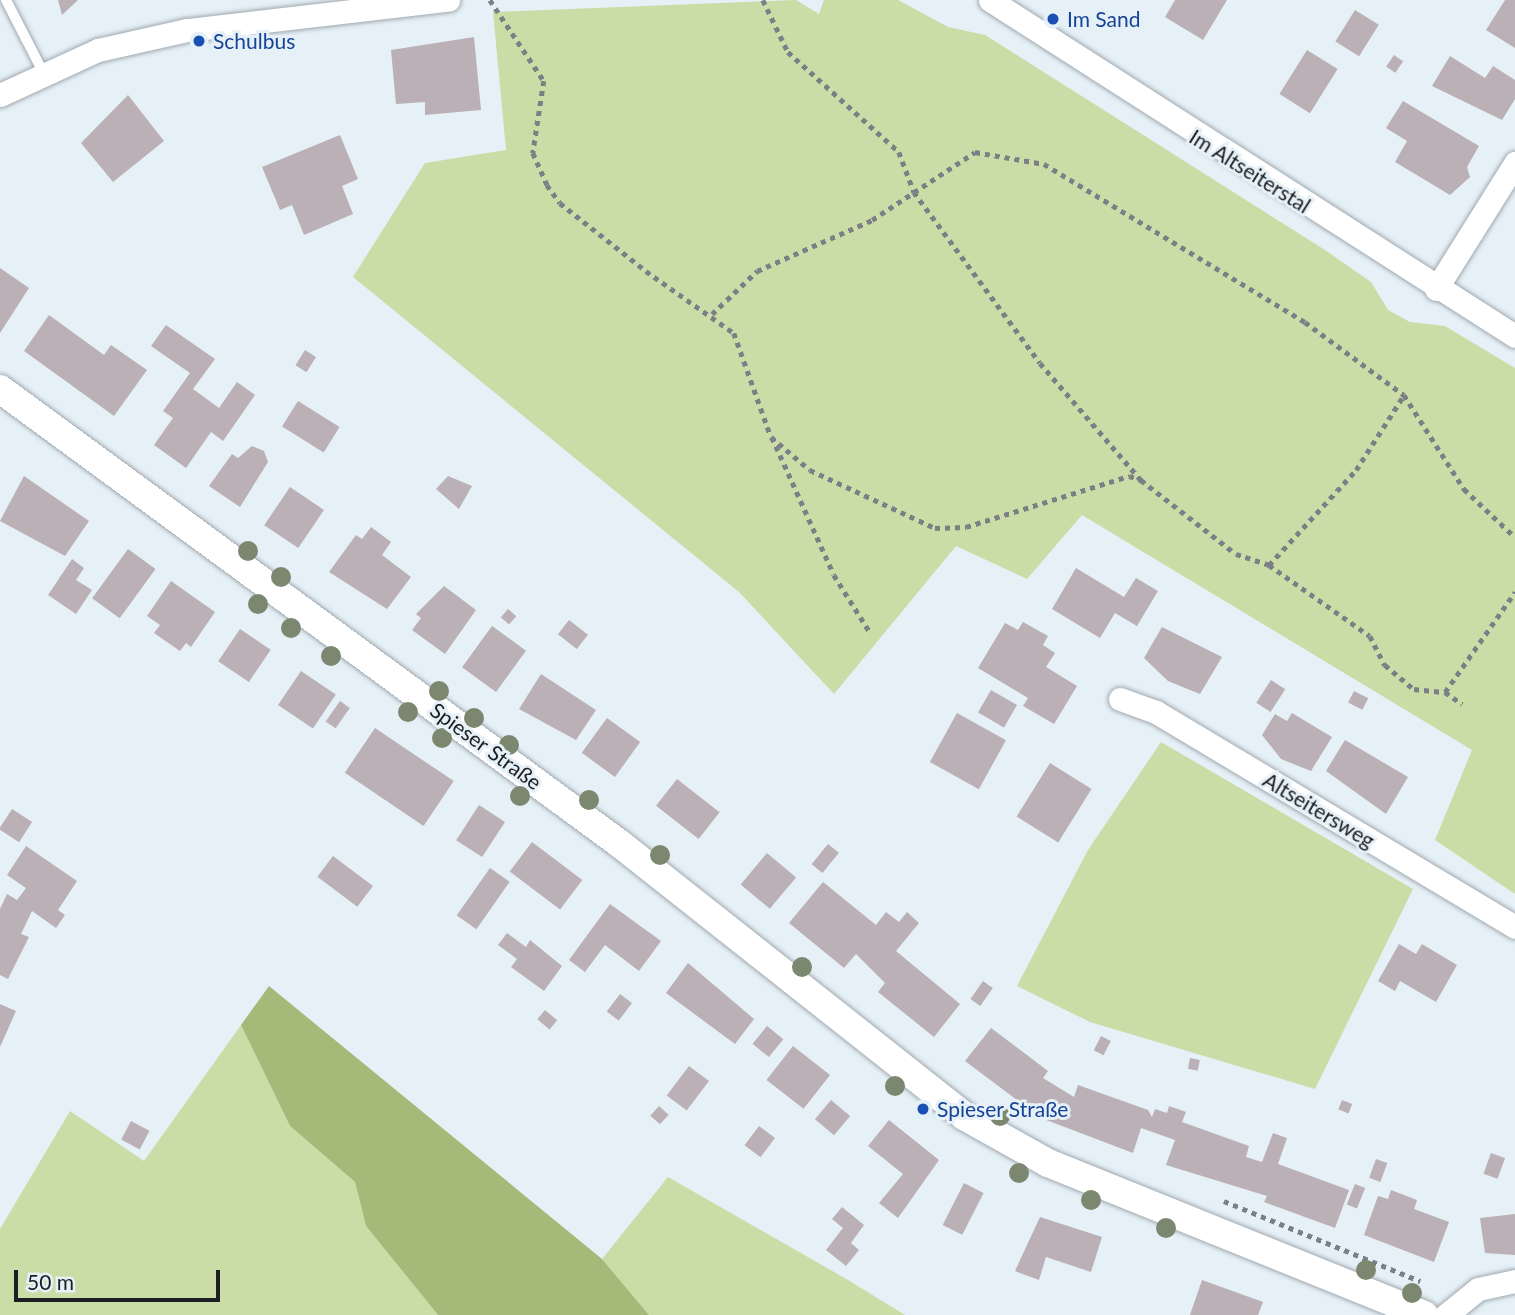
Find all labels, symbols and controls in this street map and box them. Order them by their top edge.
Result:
place label: Im Sand [1067,6,1141,32]
marker: Im Sand [1045,11,1061,27]
place label: Schulbus [213,28,295,54]
marker: Schulbus [191,33,207,49]
street label: Im Altseiterstal [1185,124,1315,218]
street label: Spieser Straße [425,697,547,795]
street label: Altseitersweg [1259,767,1379,853]
place label: Spieser Straße [937,1096,1069,1122]
marker: Spieser Straße [915,1101,931,1117]
scale bar [18,1256,224,1300]
text: 50 m [27,1269,74,1294]

